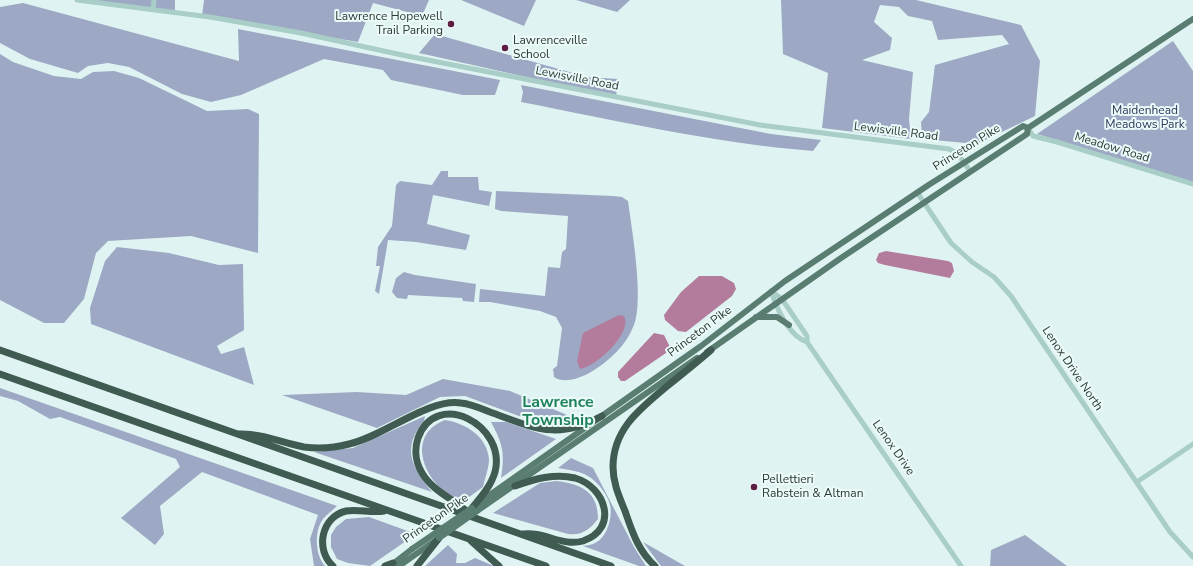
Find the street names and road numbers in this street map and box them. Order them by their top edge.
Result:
street label: Lewisville Road [534,64,620,94]
street label: Lewisville Road [853,120,939,144]
street label: Princeton Pike [931,122,1003,174]
street label: Meadow Road [1073,130,1151,166]
street label: Princeton Pike [665,303,735,361]
street label: Lenox Drive North [1039,324,1105,414]
street label: Lenox Drive [869,418,917,478]
street label: Princeton Pike [401,491,471,547]

